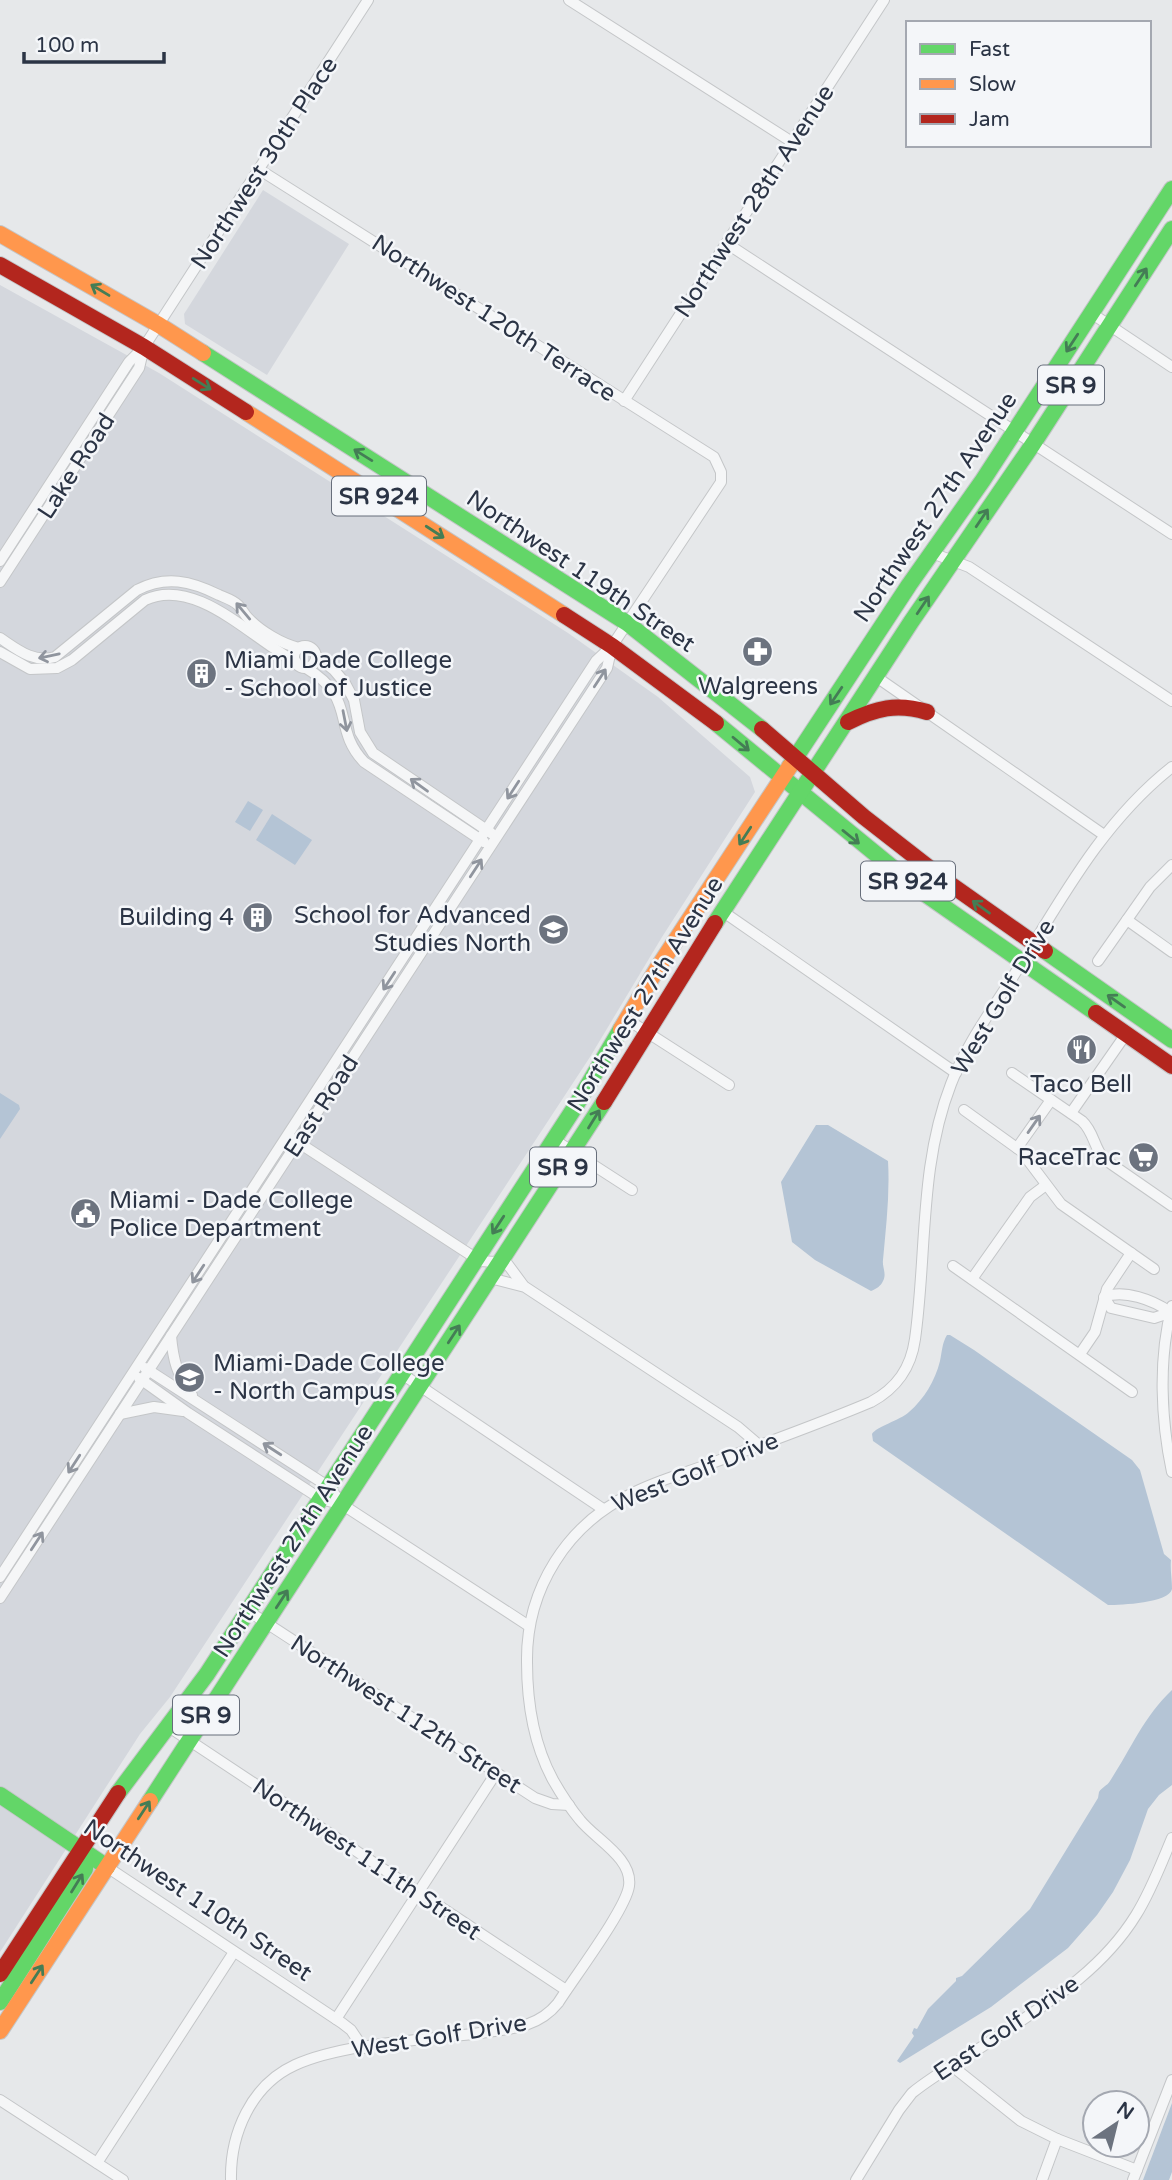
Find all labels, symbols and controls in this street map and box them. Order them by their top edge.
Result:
scale bar [24,21,164,65]
legend [906,21,1151,147]
text: 100 m [35,33,99,58]
text: Fast [969,37,1010,62]
street label: Northwest 30th Place [185,52,344,275]
text: Slow [969,72,1017,97]
street label: Northwest 28th Avenue [668,79,841,323]
text: Jam [969,107,1010,132]
street label: Northwest 120th Terrace [366,228,621,408]
one-way arrow [1134,268,1148,288]
one-way arrow [91,283,111,297]
one-way arrow [1065,333,1079,352]
road number: SR 9 [1038,366,1104,404]
one-way arrow [192,376,211,391]
street label: Northwest 27th Avenue [847,387,1023,628]
street label: Lake Road [31,408,121,525]
one-way arrow [353,448,373,462]
road number: SR 924 [332,476,426,516]
street label: Northwest 119th Street [461,484,700,659]
one-way arrow [975,508,989,528]
one-way arrow [425,525,445,539]
one-way arrow [916,596,930,615]
one-way arrow [235,603,251,621]
pharmacy icon: Walgreens [741,635,775,669]
place label: Miami Dade College - School of Justice [224,646,452,703]
one-way arrow [39,651,61,664]
building icon: Miami Dade College - School of Justice [184,657,218,691]
one-way arrow [594,668,608,688]
place label: Walgreens [698,672,818,701]
one-way arrow [829,686,844,705]
one-way arrow [338,709,352,732]
one-way arrow [731,736,749,752]
one-way arrow [410,778,429,792]
one-way arrow [506,780,520,799]
one-way arrow [737,826,752,845]
one-way arrow [842,829,860,844]
one-way arrow [469,859,483,878]
road number: SR 924 [861,862,955,900]
street label: Northwest 27th Avenue [561,871,730,1117]
building icon: Building 4 [240,900,274,934]
one-way arrow [972,900,991,914]
place label: School for Advanced Studies North [294,901,531,958]
place label: Building 4 [119,903,234,932]
school or university icon: School for Advanced Studies North [537,912,571,946]
street label: West Golf Drive [945,914,1061,1081]
one-way arrow [382,970,396,990]
one-way arrow [1107,994,1126,1008]
restaurant icon: Taco Bell [1064,1033,1098,1067]
street label: East Road [278,1050,365,1163]
place label: Taco Bell [1030,1070,1132,1099]
one-way arrow [587,1109,601,1129]
one-way arrow [1027,1115,1041,1134]
supermarket icon: RaceTrac [1127,1140,1161,1174]
place label: RaceTrac [1017,1143,1121,1172]
road number: SR 9 [530,1148,596,1186]
place label: Miami - Dade College Police Department [109,1186,353,1243]
public building icon: Miami - Dade College Police Department [69,1197,103,1231]
one-way arrow [490,1214,504,1234]
one-way arrow [191,1264,205,1283]
one-way arrow [447,1324,461,1344]
place label: Miami-Dade College - North Campus [213,1349,445,1406]
school or university icon: Miami-Dade College - North Campus [173,1360,207,1394]
street label: Northwest 27th Avenue [207,1419,380,1663]
street label: West Golf Drive [608,1426,783,1519]
one-way arrow [262,1442,282,1456]
one-way arrow [66,1454,80,1474]
one-way arrow [31,1532,45,1552]
one-way arrow [275,1589,289,1609]
street label: Northwest 112th Street [285,1629,527,1800]
road number: SR 9 [173,1696,239,1734]
street label: Northwest 111th Street [247,1772,486,1947]
one-way arrow [137,1801,152,1820]
street label: Northwest 110th Street [78,1813,317,1988]
one-way arrow [71,1873,85,1893]
one-way arrow [30,1965,45,1984]
street label: East Golf Drive [928,1969,1084,2088]
street label: West Golf Drive [349,2008,529,2065]
north arrow [1081,2089,1151,2159]
text: N [1113,2098,1138,2124]

